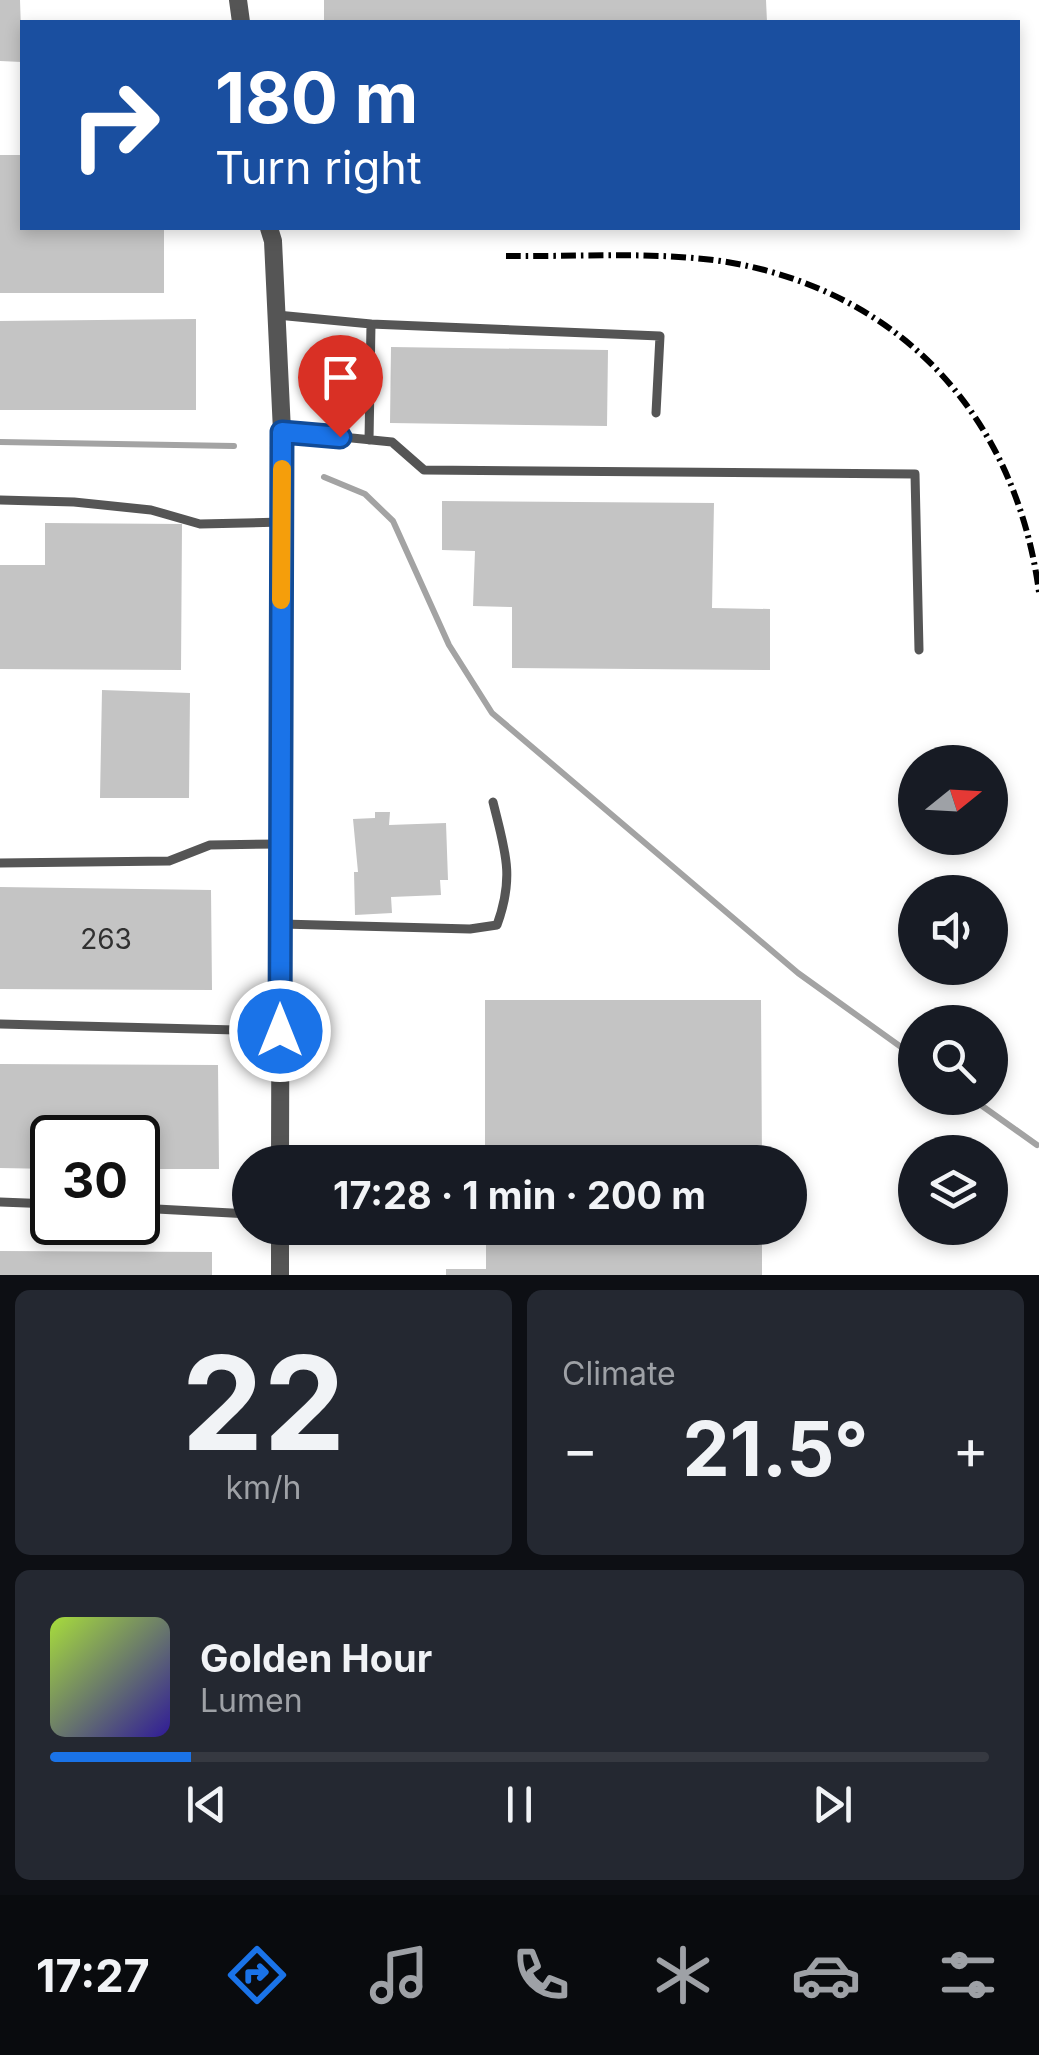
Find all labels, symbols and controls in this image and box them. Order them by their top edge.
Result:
text: 180 m [215,55,418,140]
icon: right [50,60,180,190]
text: Turn right [215,140,422,195]
pin [298,335,383,438]
icon: arrive [313,350,368,405]
north arrow [898,745,1008,855]
map controls [898,745,1008,1245]
button: sound [898,875,1008,985]
house number: 263 [80,922,132,956]
position arrow [228,979,332,1083]
button: search [898,1005,1008,1115]
speed limit sign: 30 [30,1115,160,1245]
button: layers [898,1135,1008,1245]
text: 17:28 · 1 min · 200 m [333,1172,706,1218]
text: 22 [182,1324,345,1481]
text: Climate [562,1354,676,1393]
text: 21.5° [682,1403,869,1494]
text: − [562,1416,598,1482]
text: + [953,1416,989,1482]
text: km/h [225,1468,302,1507]
text: Golden Hour [200,1635,432,1681]
text: Lumen [200,1681,303,1720]
icon: previous [179,1777,234,1832]
icon: pause [492,1777,547,1832]
icon: next [805,1777,860,1832]
icon: directions [222,1940,292,2010]
icon: music [364,1940,434,2010]
icon: phone [506,1940,576,2010]
icon: climate [648,1940,718,2010]
icon: car [791,1940,861,2010]
icon: filters [933,1940,1003,2010]
text: 17:27 [36,1948,150,2003]

